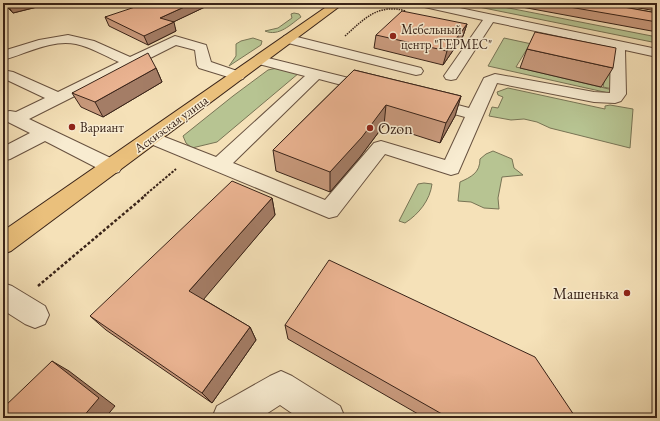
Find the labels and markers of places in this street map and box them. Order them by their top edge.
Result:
place label: Мебельный центр "ГЕРМЕС" [401,21,492,53]
marker: Мебельный центр "ГЕРМЕС" [388,31,398,41]
place label: Ozon [378,118,413,139]
place label: Вариант [80,119,124,136]
marker: Вариант [67,122,77,132]
marker: Ozon [365,123,375,133]
place label: Машенька [553,283,620,304]
marker: Машенька [622,288,632,298]

